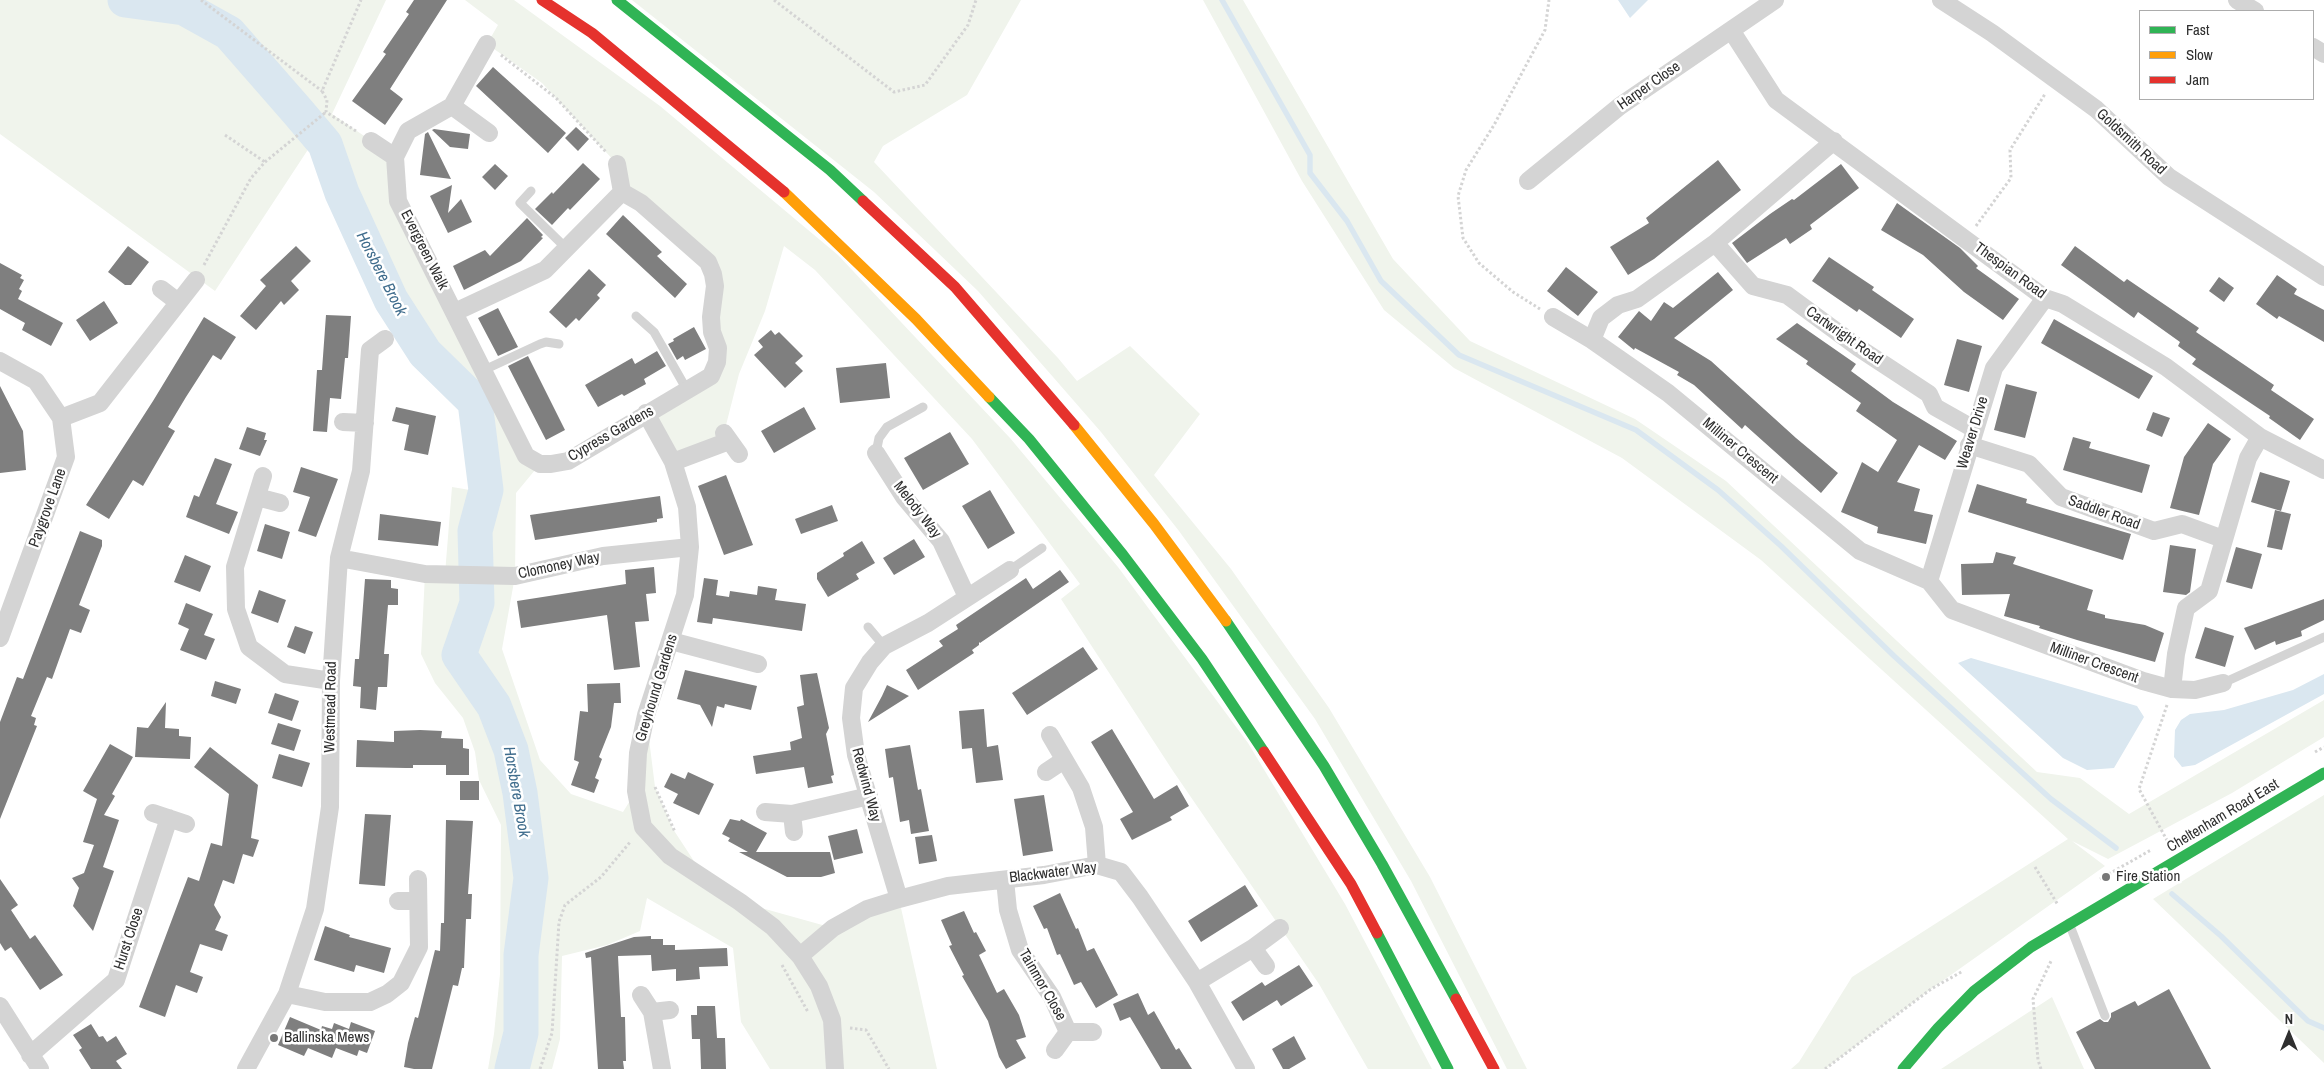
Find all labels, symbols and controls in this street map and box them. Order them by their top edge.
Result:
legend [2139,10,2314,100]
text: Fast [2186,19,2209,40]
text: Slow [2186,44,2213,65]
street label: Harper Close [1614,58,1684,114]
text: Jam [2186,69,2209,90]
street label: Goldsmith Road [2092,105,2170,179]
street label: Evergreen Walk [396,207,452,293]
water label: Horsbere Brook [352,229,410,319]
street label: Thespian Road [1971,239,2049,303]
street label: Cartwright Road [1802,303,1886,369]
street label: Weaver Drive [1953,395,1993,471]
street label: Cypress Gardens [565,402,657,466]
street label: Milliner Crescent [1699,414,1781,488]
street label: Paygrove Lane [25,466,71,550]
street label: Melody Way [889,478,945,542]
street label: Saddler Road [2066,492,2142,534]
street label: Clomoney Way [517,549,601,583]
street label: Greyhound Gardens [632,632,682,744]
street label: Milliner Crescent [2047,639,2141,687]
street label: Westmead Road [321,661,341,753]
water label: Horsbere Brook [499,745,533,839]
street label: Redwind Way [847,746,885,824]
street label: Cheltenham Road East [2164,776,2282,856]
street label: Blackwater Way [1008,859,1098,887]
place label: Fire Station [2116,868,2180,886]
marker: Fire Station [2100,871,2112,883]
street label: Hurst Close [111,906,147,972]
street label: Tainmor Close [1014,946,1070,1024]
north arrow [2264,1009,2314,1059]
text: N [2285,1010,2293,1028]
place label: Ballinska Mews [284,1029,369,1047]
marker: Ballinska Mews [268,1032,280,1044]

